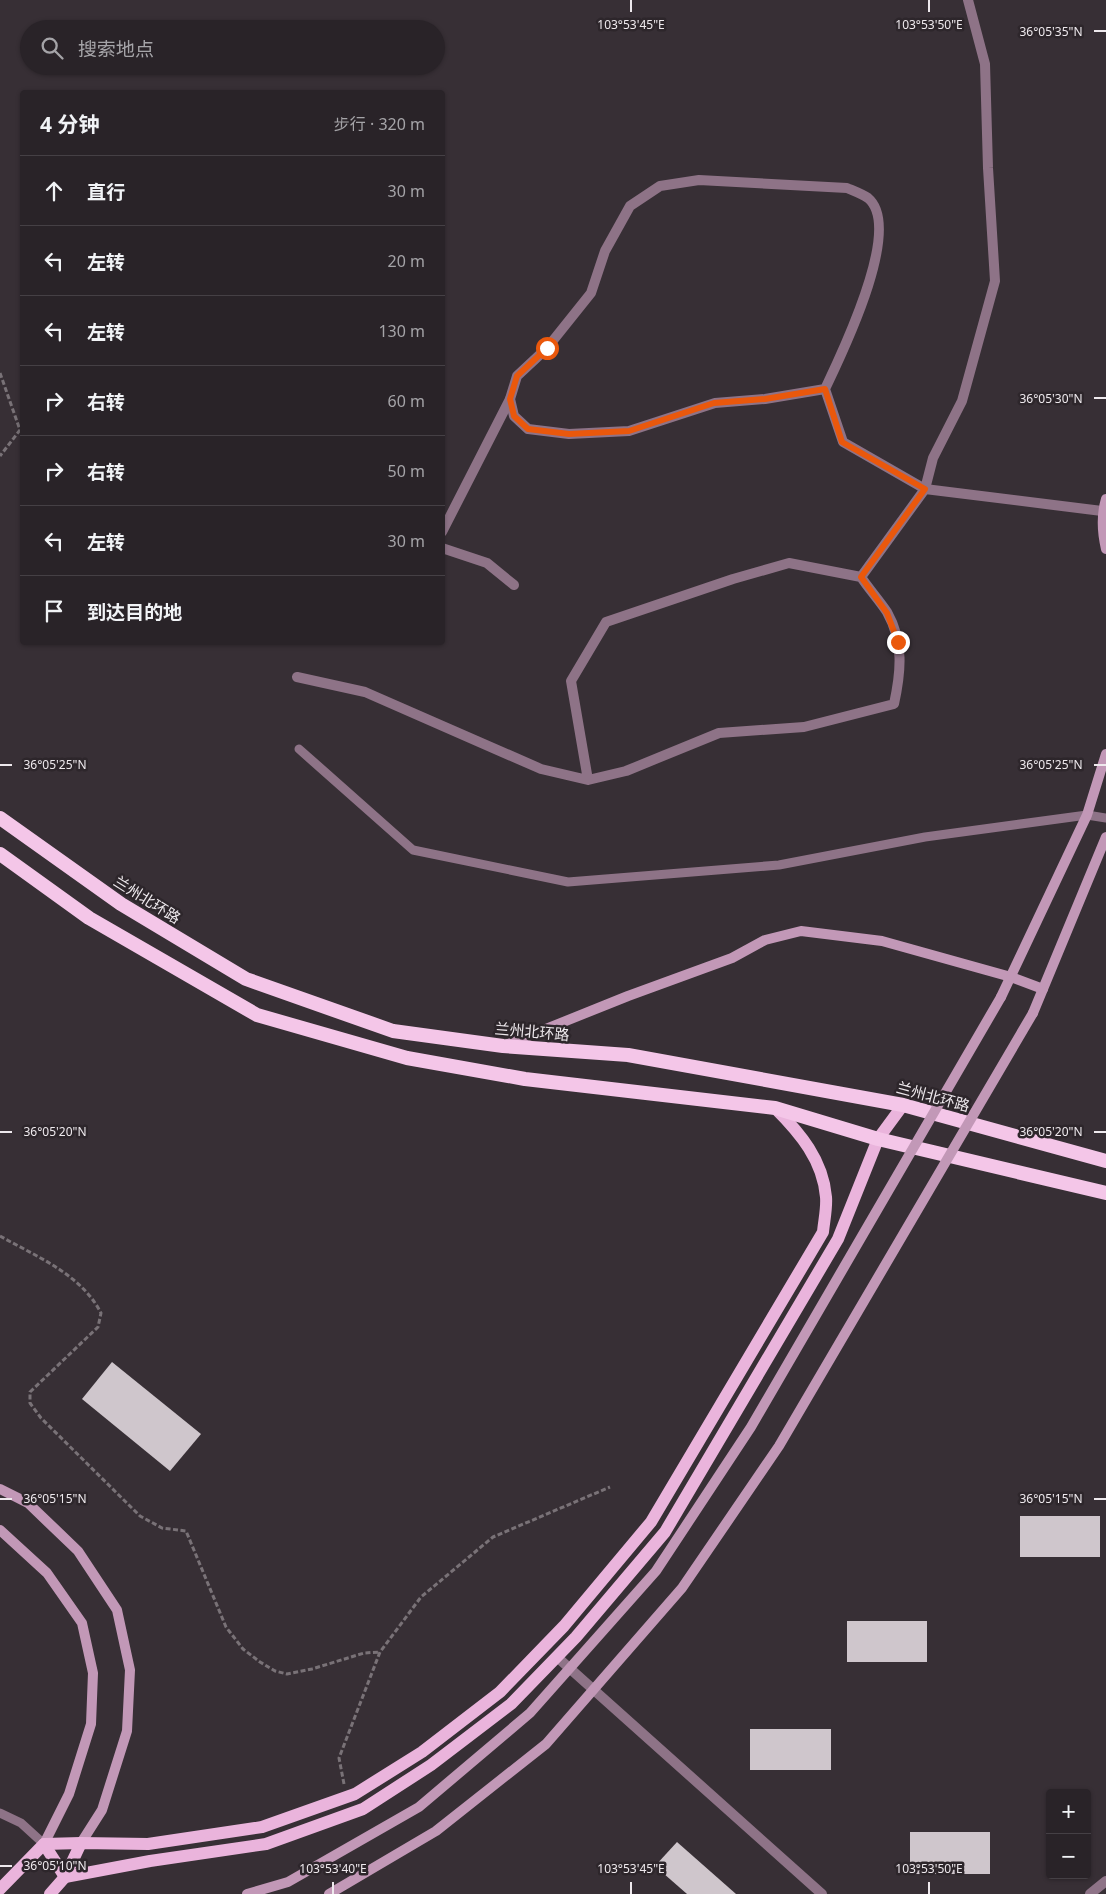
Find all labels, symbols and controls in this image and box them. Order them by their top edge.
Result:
text: 103°53'45"E [597,16,665,33]
text: 103°53'50"E [895,16,963,33]
search box [20,20,445,75]
text: 36°05'35"N [1019,23,1083,40]
icon: search [38,34,66,62]
text: 搜索地点 [78,36,154,62]
text: 4 分钟 [40,110,99,138]
text: 步行 · 320 m [334,113,425,135]
icon: ahead [40,177,68,205]
text: 直行 [87,179,125,205]
text: 30 m [388,180,425,202]
icon: left [40,247,68,275]
text: 左转 [87,249,125,275]
text: 20 m [388,250,425,272]
icon: left [40,317,68,345]
text: 左转 [87,319,125,345]
text: 130 m [378,320,425,342]
route start [536,337,559,360]
icon: right [40,387,68,415]
text: 右转 [87,389,125,415]
text: 60 m [388,390,425,412]
text: 36°05'30"N [1019,390,1083,407]
icon: right [40,457,68,485]
text: 右转 [87,459,125,485]
text: 50 m [388,460,425,482]
icon: left [40,527,68,555]
text: 左转 [87,529,125,555]
text: 30 m [388,530,425,552]
icon: arrive [40,597,68,625]
text: 到达目的地 [87,599,182,625]
route end [887,631,910,654]
text: 36°05'25"N [23,756,87,773]
text: 36°05'25"N [1019,756,1083,773]
street label: 兰州北环路 [110,871,185,928]
street label: 兰州北环路 [494,1018,570,1044]
street label: 兰州北环路 [894,1077,972,1115]
text: 36°05'20"N [23,1123,87,1140]
text: 36°05'20"N [1019,1123,1083,1140]
text: 36°05'15"N [23,1490,87,1507]
text: 36°05'15"N [1019,1490,1083,1507]
map controls [1046,1789,1091,1879]
button: + [1046,1789,1091,1834]
button: − [1046,1834,1091,1879]
text: 36°05'10"N [23,1857,87,1874]
text: 103°53'40"E [299,1860,367,1877]
text: 103°53'45"E [597,1860,665,1877]
text: 103°53'50"E [895,1860,963,1877]

